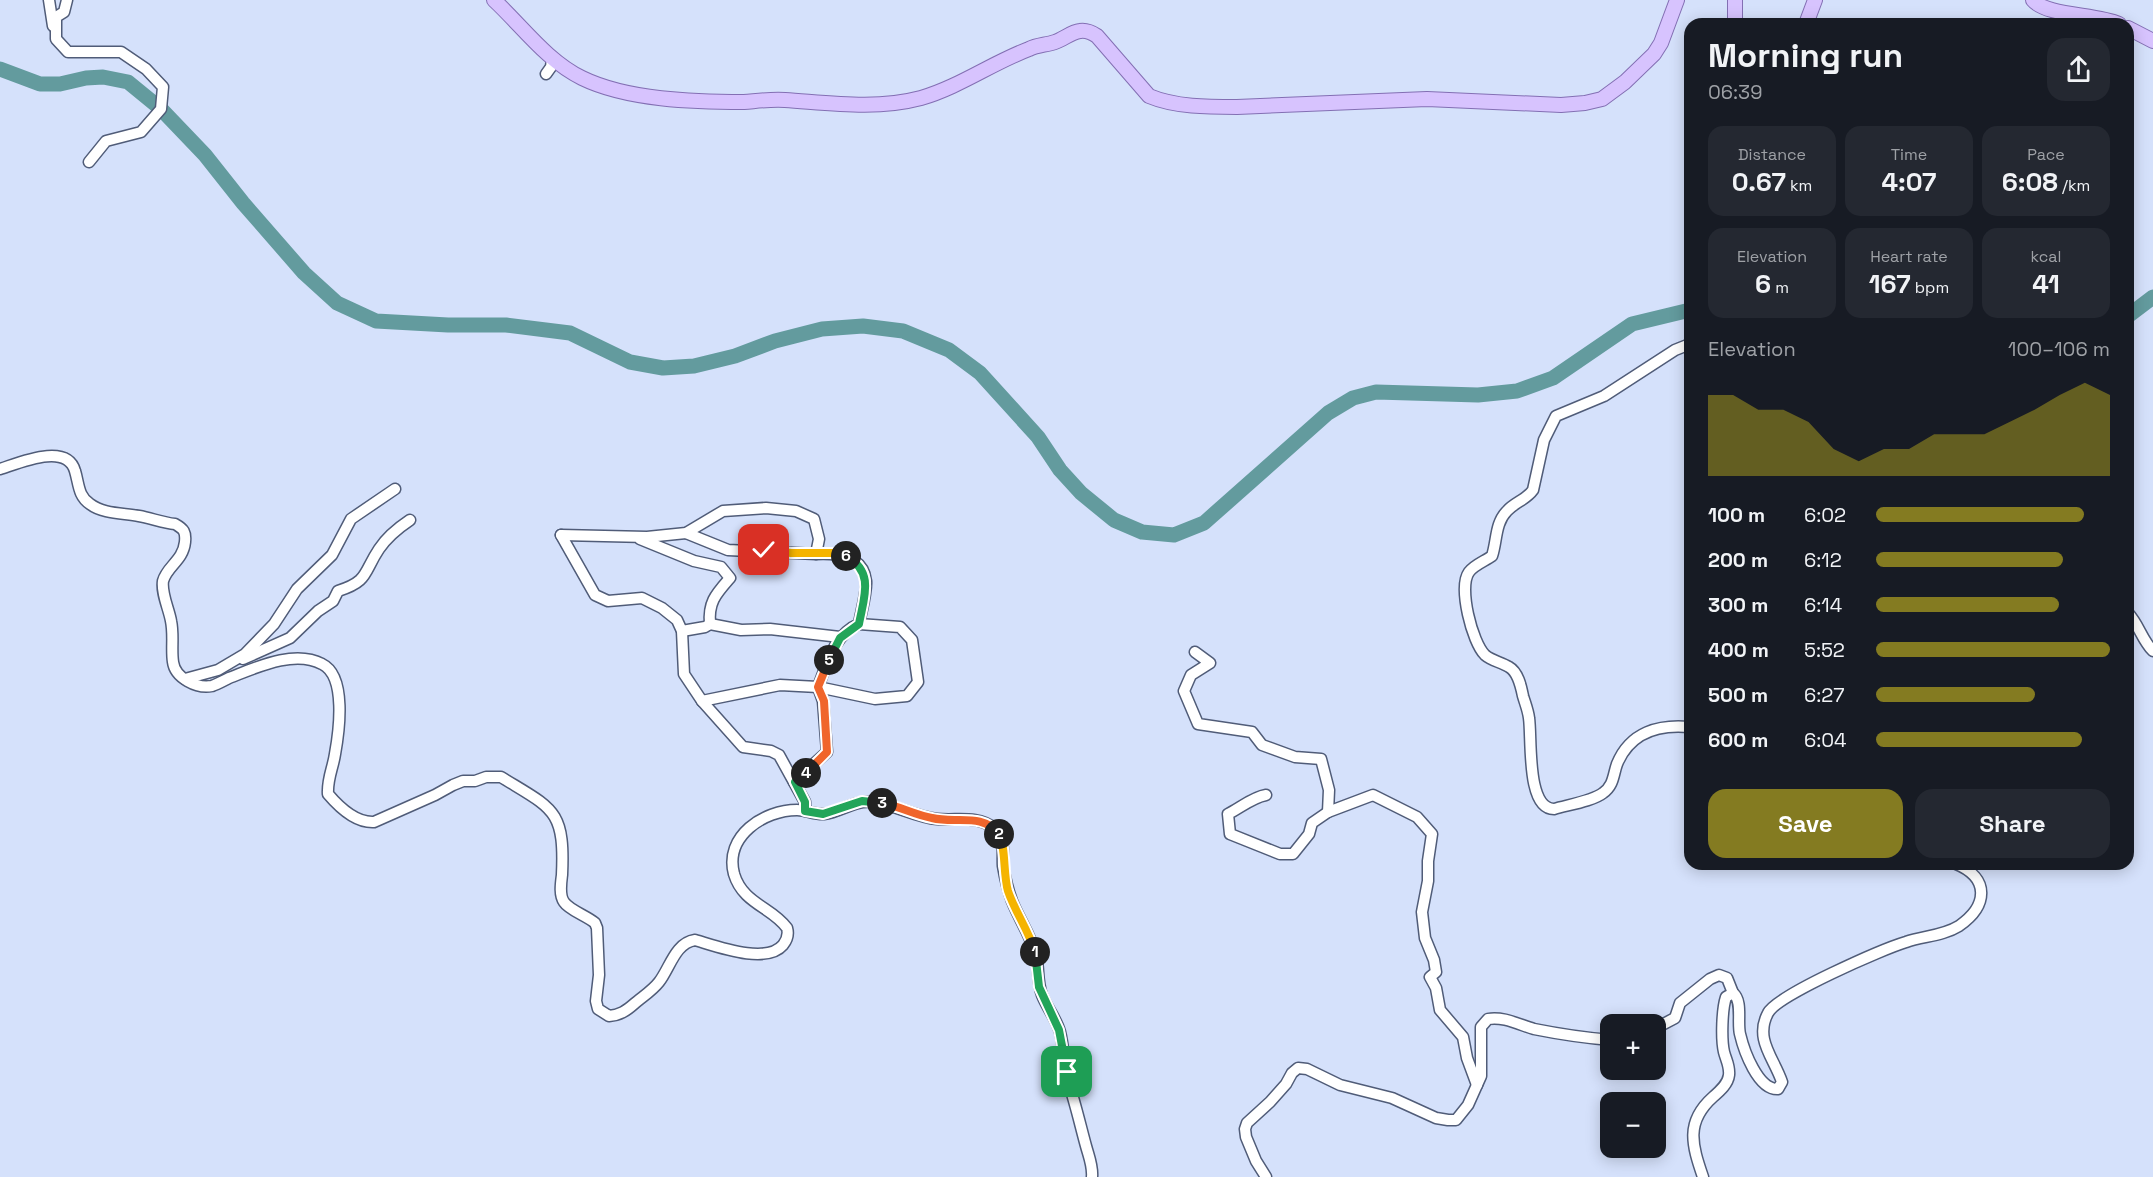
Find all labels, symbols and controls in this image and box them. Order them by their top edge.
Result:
text: Morning run [1708,35,1903,77]
button: share [2047,38,2110,101]
text: 06:39 [1708,79,1762,105]
text: Distance [1738,144,1806,165]
text: Time [1891,144,1927,165]
text: Pace [2027,144,2065,165]
text: 0.67 [1732,165,1786,199]
text: 4:07 [1881,165,1937,199]
text: 6:08 [2002,165,2058,199]
text: km [1786,175,1812,196]
text: /km [2058,175,2090,196]
text: Elevation [1737,246,1807,267]
text: Heart rate [1870,246,1948,267]
text: kcal [2031,246,2061,267]
text: 6 [1755,267,1771,301]
text: 167 [1869,267,1911,301]
text: 41 [2032,267,2060,301]
text: m [1771,277,1789,298]
text: bpm [1911,277,1949,298]
text: Elevation [1708,336,1796,362]
text: 100–106 m [2008,336,2110,362]
text: 100 m [1708,502,1765,528]
text: 6:02 [1804,502,1846,528]
pin [738,524,789,575]
icon: check [747,533,780,566]
pin: 6 [831,541,861,571]
text: 6 [841,545,851,566]
text: 200 m [1708,547,1768,573]
text: 6:12 [1804,547,1842,573]
text: 300 m [1708,592,1768,618]
text: 6:14 [1804,592,1842,618]
text: 400 m [1708,637,1769,663]
text: 5:52 [1804,637,1845,663]
pin: 5 [814,645,844,675]
text: 5 [824,649,834,670]
text: 500 m [1708,682,1768,708]
text: 6:27 [1804,682,1844,708]
text: 600 m [1708,727,1768,753]
text: 6:04 [1804,727,1847,753]
pin: 4 [791,758,821,788]
text: 4 [801,762,811,783]
pin: 3 [867,788,897,818]
button: Save [1708,789,1903,858]
button: Share [1915,789,2110,858]
text: 3 [877,792,887,813]
pin: 2 [984,819,1014,849]
text: 2 [994,823,1004,844]
pin: 1 [1020,937,1050,967]
text: 1 [1031,941,1039,962]
map controls [1600,1014,1666,1158]
button: + [1600,1014,1666,1080]
pin [1041,1046,1092,1097]
icon: arrive [1050,1055,1083,1088]
button: − [1600,1092,1666,1158]

